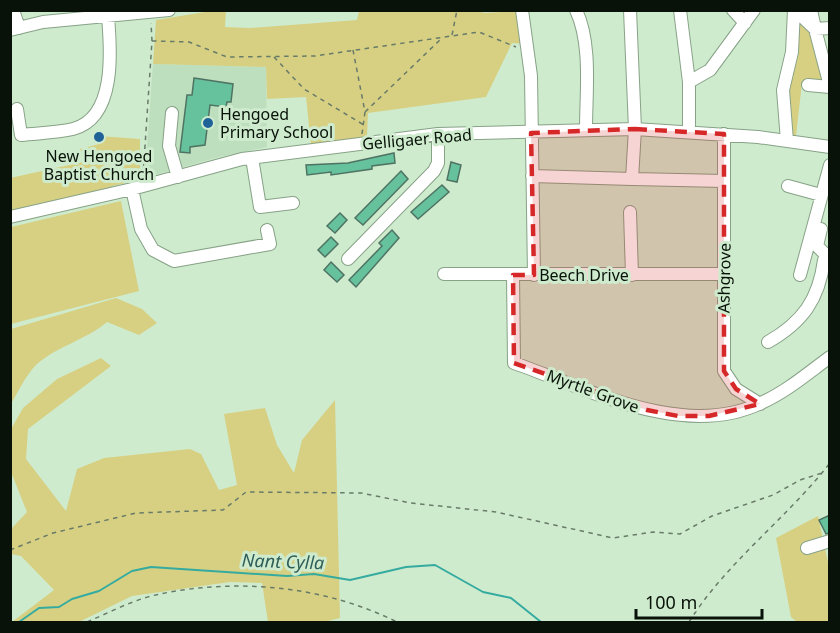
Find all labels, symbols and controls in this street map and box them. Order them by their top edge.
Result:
place label: Hengoed Primary School [220,103,333,143]
marker: Hengoed Primary School [201,116,215,130]
street label: Gelligaer Road [361,123,473,155]
marker: New Hengoed Baptist Church [92,130,106,144]
place label: New Hengoed Baptist Church [44,145,154,185]
street label: Ashgrove [712,243,736,313]
street label: Beech Drive [539,264,629,286]
street label: Myrtle Grove [544,364,642,418]
water label: Nant Cylla [241,548,325,574]
scale bar [636,582,762,620]
text: 100 m [645,590,697,614]

